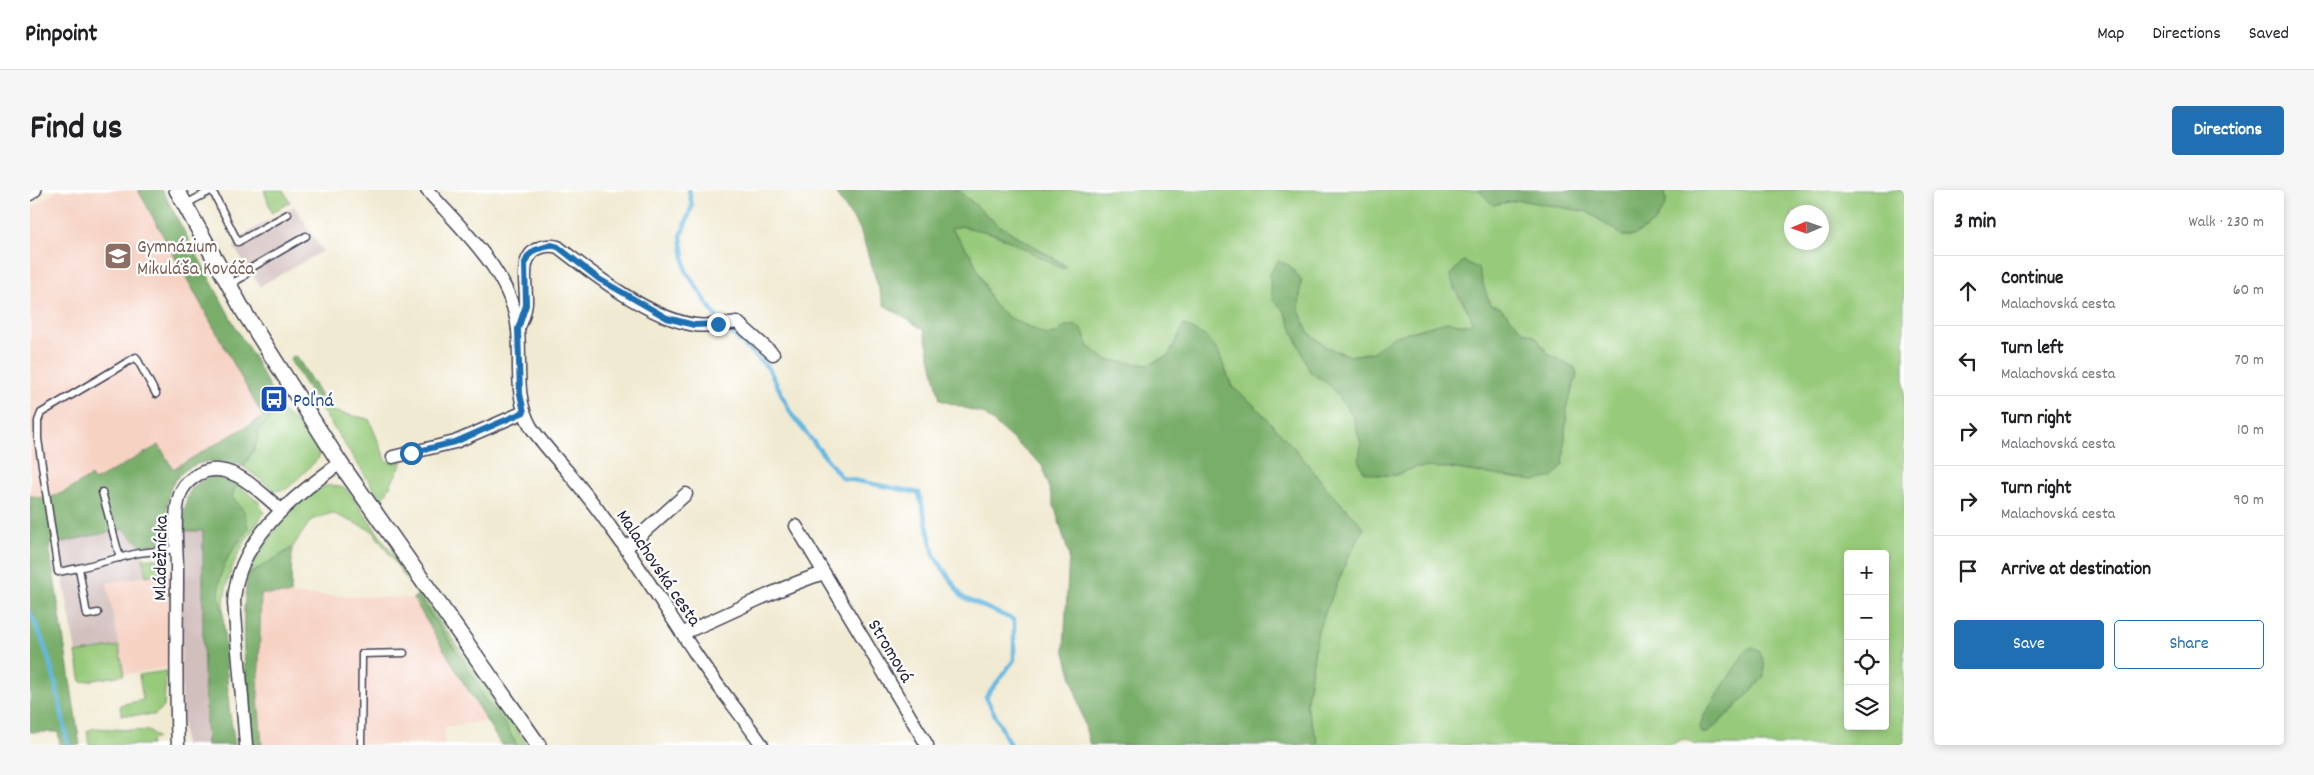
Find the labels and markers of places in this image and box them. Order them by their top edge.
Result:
place label: Gymnázium Mikuláša Kováča [137,235,255,284]
school or university icon: Gymnázium Mikuláša Kováča [103,241,133,271]
bus stop icon: Poľná [259,384,289,414]
place label: Poľná [293,389,334,416]

